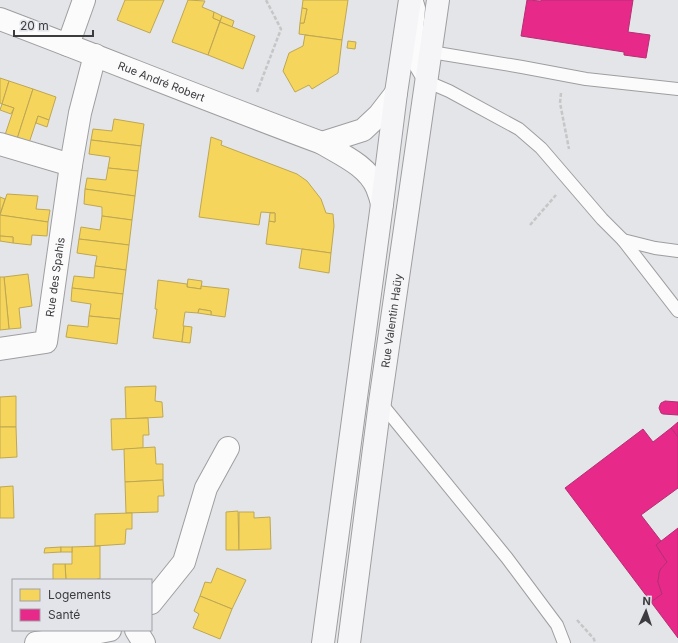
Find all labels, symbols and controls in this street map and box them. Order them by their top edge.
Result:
scale bar [14,12,93,38]
text: 20 m [20,18,49,33]
street label: Rue André Robert [116,58,207,105]
street label: Rue des Spahis [43,236,68,318]
street label: Rue Valentin Haüy [378,273,405,369]
legend [12,579,152,631]
text: Logements [48,587,111,602]
north arrow [626,591,666,631]
text: N [642,594,651,608]
text: Santé [48,607,80,622]

